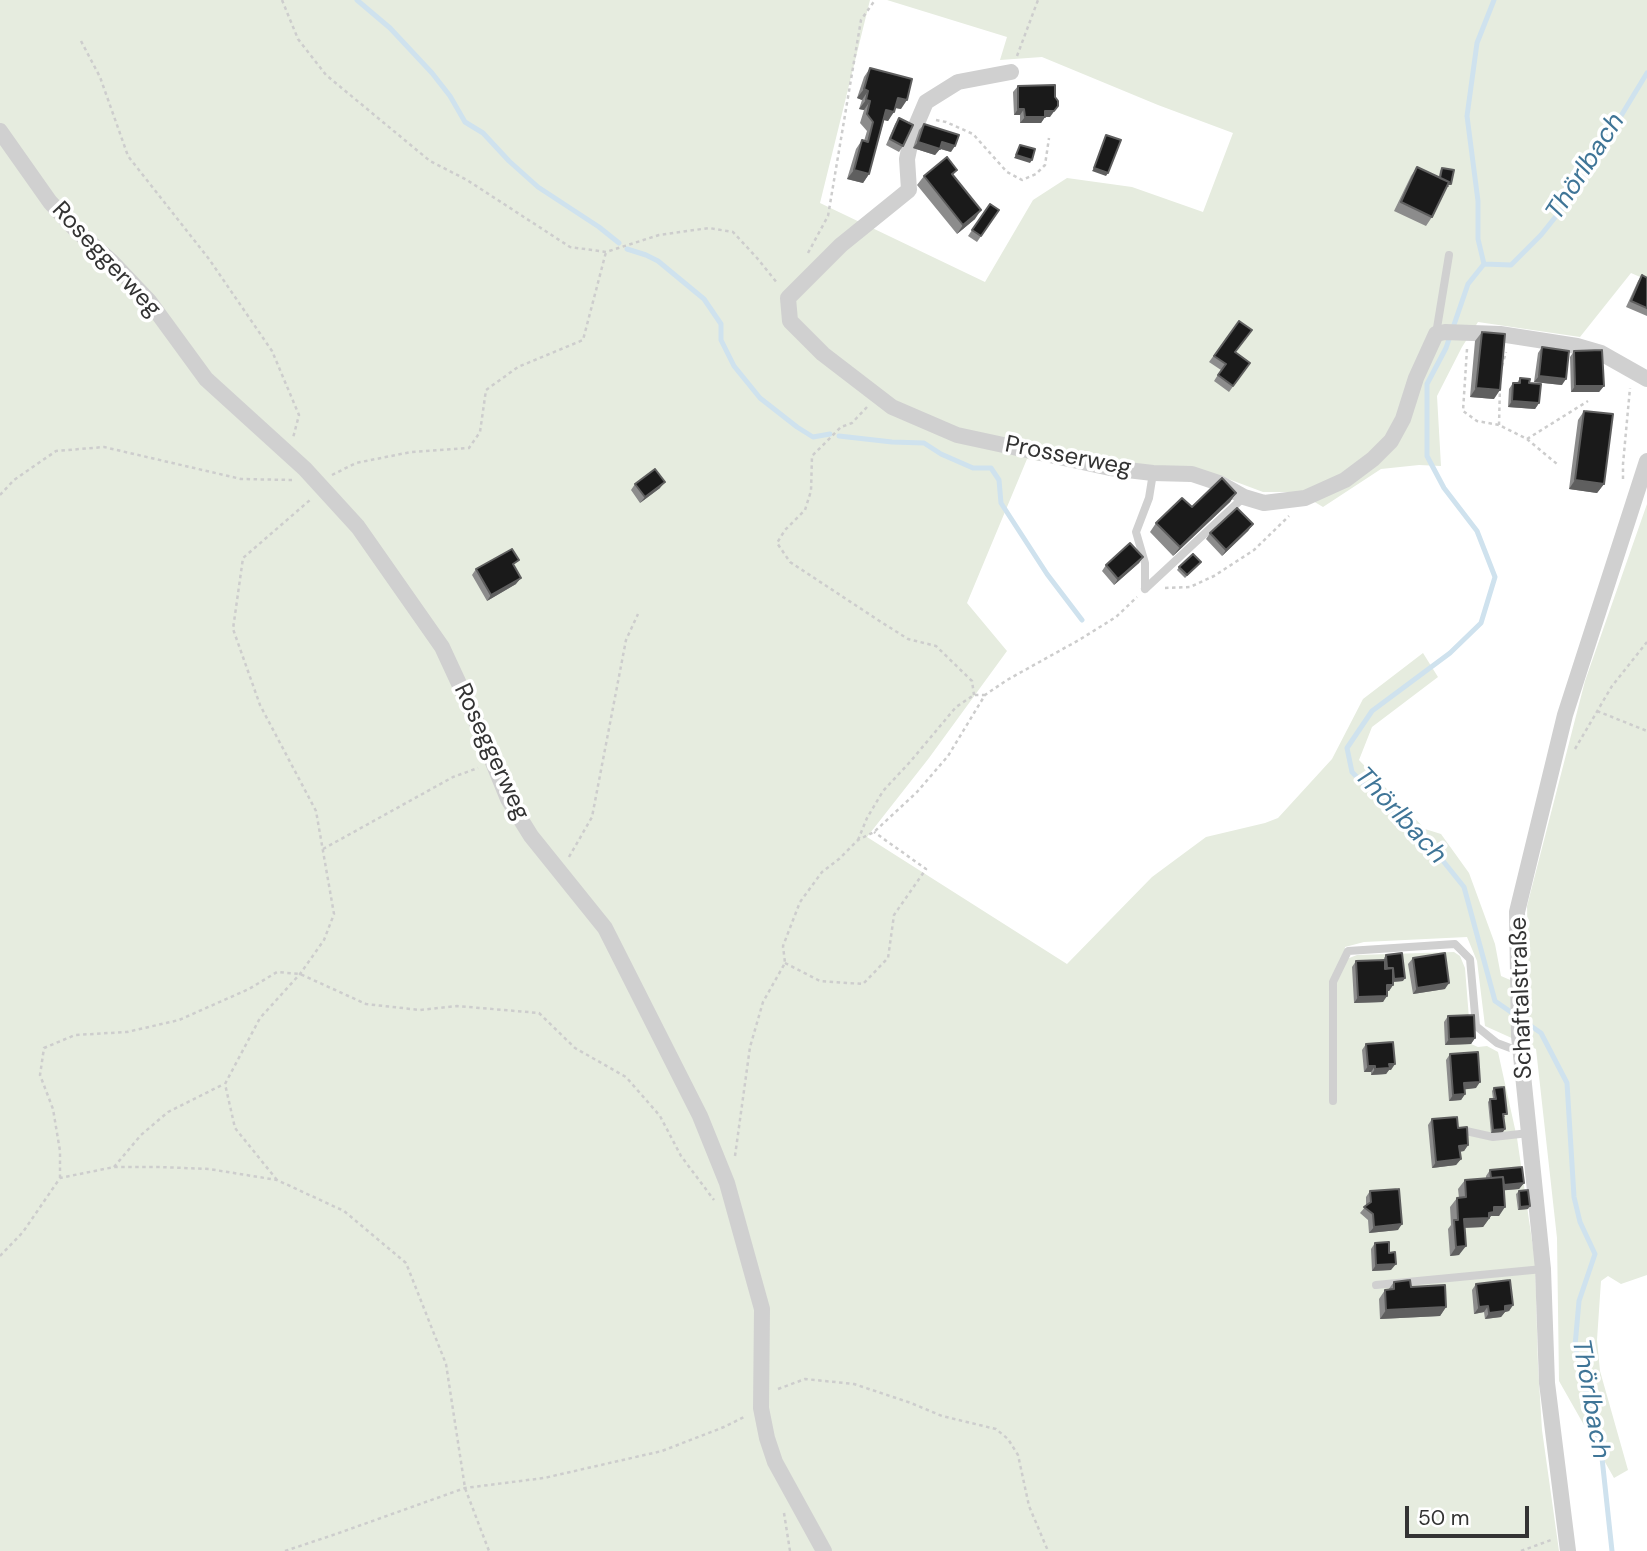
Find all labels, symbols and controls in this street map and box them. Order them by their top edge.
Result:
water label: Thörlbach [1540,108,1632,226]
street label: Roseggerweg [45,196,167,324]
street label: Prosserweg [1002,431,1134,483]
street label: Roseggerweg [447,679,535,825]
water label: Thörlbach [1347,761,1453,871]
street label: Schaftalstraße [1505,916,1539,1080]
water label: Thörlbach [1564,1337,1616,1461]
scale bar [1409,1492,1533,1536]
text: 50 m [1418,1504,1469,1532]

